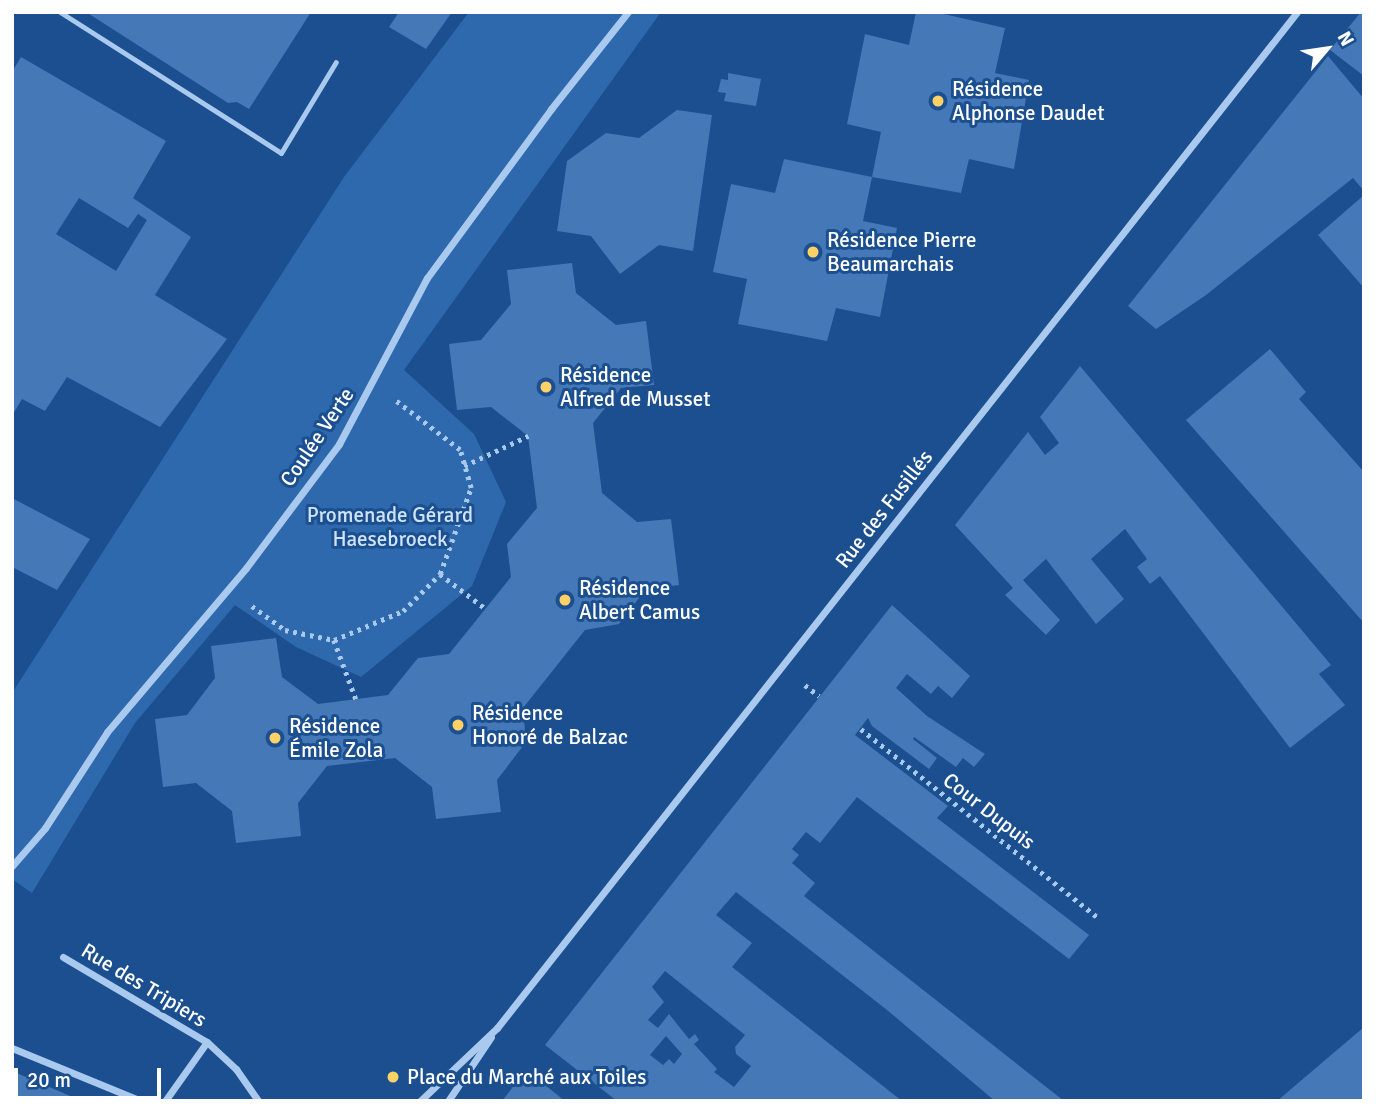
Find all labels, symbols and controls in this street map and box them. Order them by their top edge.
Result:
north arrow [1292,14,1362,84]
text: N [1332,27,1359,50]
place label: Résidence Alphonse Daudet [952,76,1105,126]
marker: Résidence Alphonse Daudet [930,93,946,109]
place label: Résidence Pierre Beaumarchais [827,227,976,277]
marker: Résidence Pierre Beaumarchais [805,244,821,260]
place label: Résidence Alfred de Musset [560,362,711,412]
marker: Résidence Alfred de Musset [538,379,554,395]
street label: Coulée Verte [275,383,359,491]
street label: Rue des Fusillés [830,445,938,573]
park label: Promenade Gérard Haesebroeck [307,502,473,552]
place label: Résidence Albert Camus [579,575,700,625]
marker: Résidence Albert Camus [557,592,573,608]
place label: Résidence Honoré de Balzac [472,700,628,750]
place label: Résidence Émile Zola [289,713,383,763]
marker: Résidence Honoré de Balzac [450,717,466,733]
marker: Résidence Émile Zola [267,730,283,746]
street label: Cour Dupuis [938,767,1040,855]
street label: Rue des Tripiers [77,938,211,1032]
scale bar [18,1054,164,1098]
place label: Place du Marché aux Toiles [407,1064,646,1090]
text: 20 m [27,1067,71,1093]
marker: Place du Marché aux Toiles [385,1069,401,1085]

